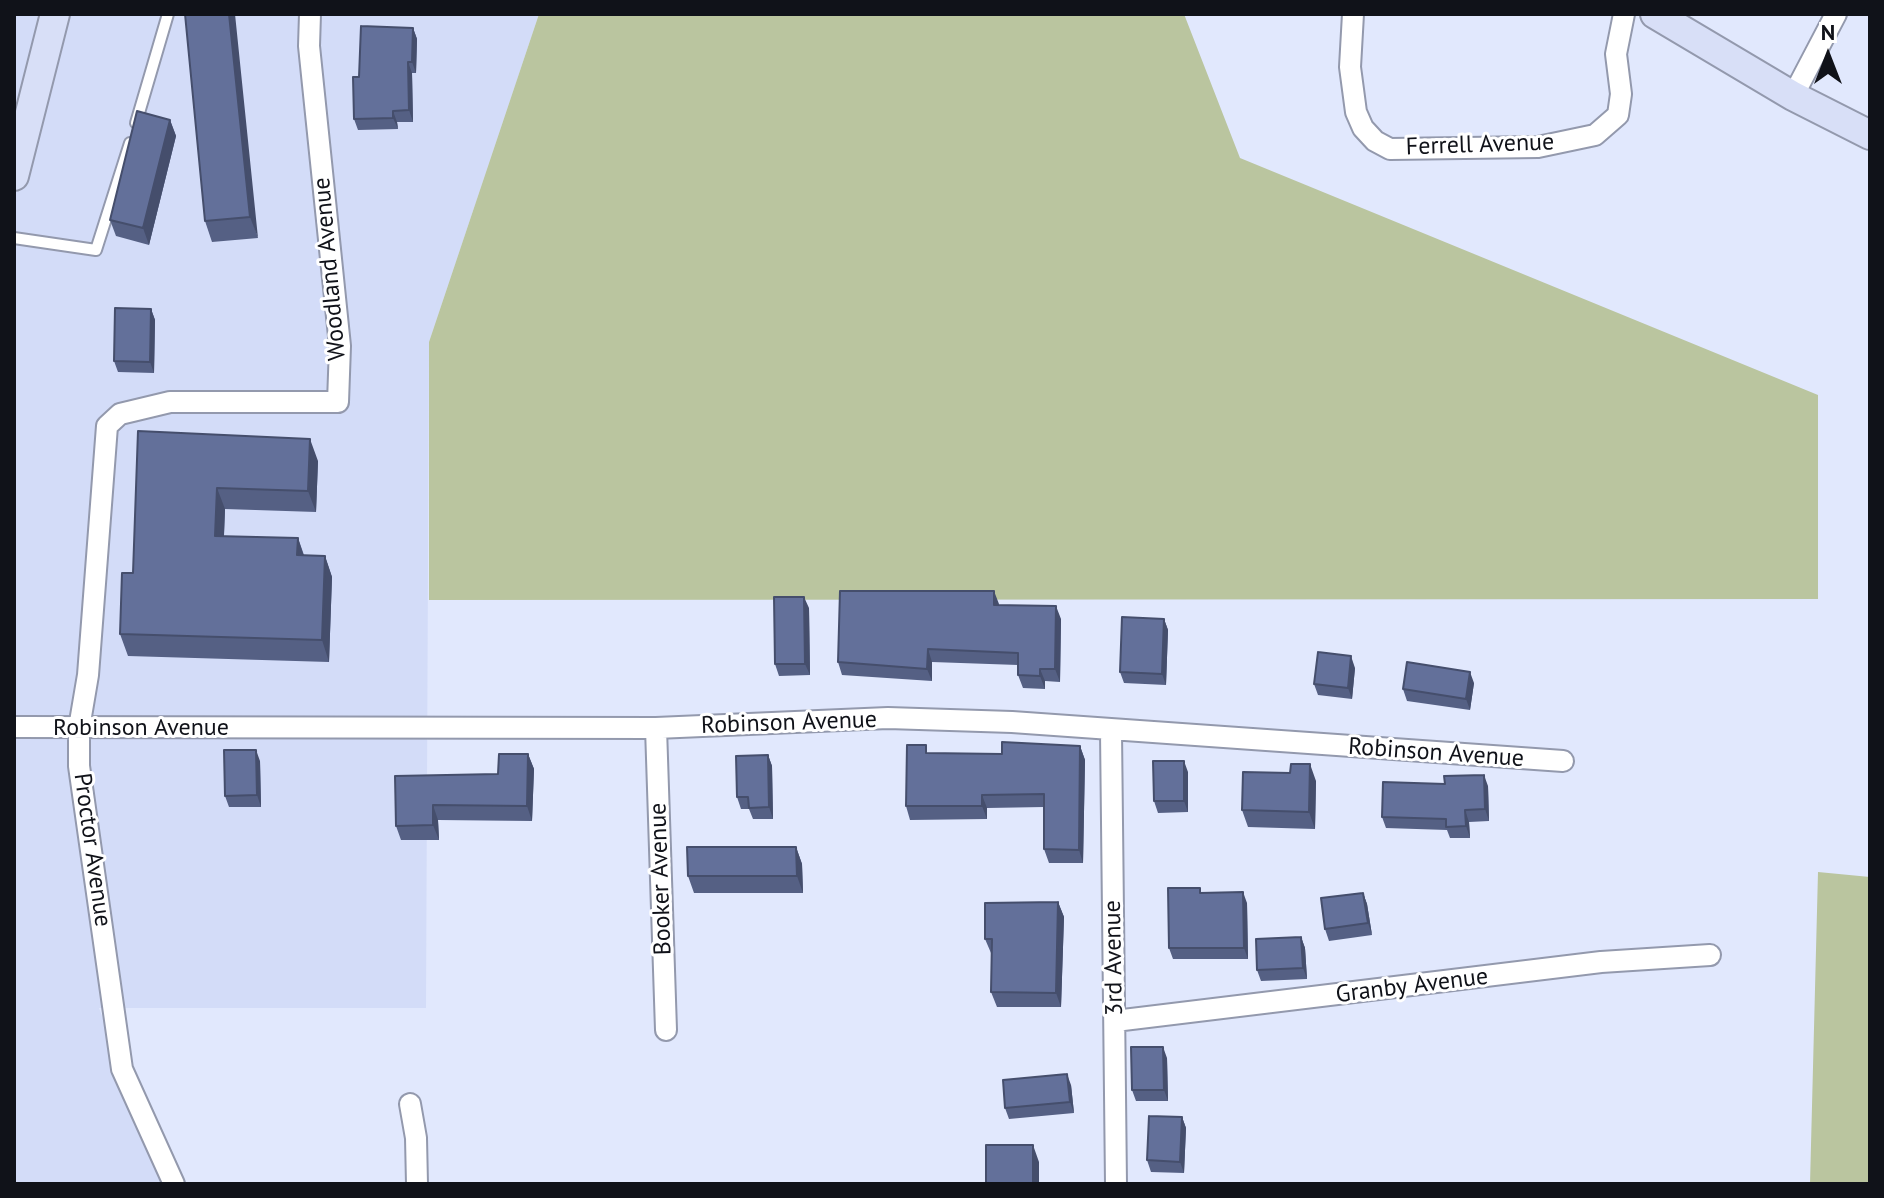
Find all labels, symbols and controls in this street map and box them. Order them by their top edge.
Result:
north arrow [1788,16,1868,96]
text: N [1821,18,1835,46]
street label: Ferrell Avenue [1405,128,1555,162]
street label: Woodland Avenue [308,176,352,362]
street label: Robinson Avenue [701,706,877,740]
street label: Robinson Avenue [53,714,229,742]
street label: Robinson Avenue [1347,732,1525,774]
street label: Proctor Avenue [67,771,117,929]
street label: Booker Avenue [644,802,678,956]
street label: 3rd Avenue [1099,900,1129,1016]
street label: Granby Avenue [1334,962,1490,1010]

